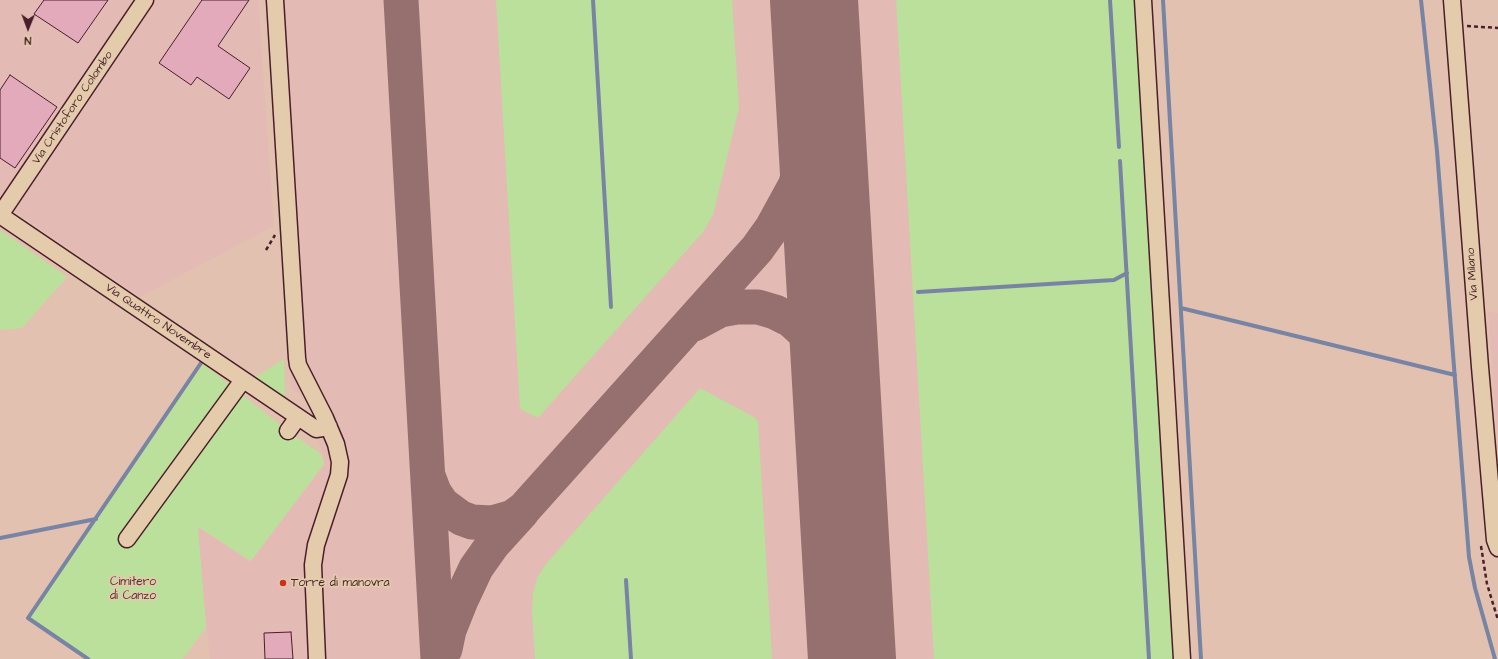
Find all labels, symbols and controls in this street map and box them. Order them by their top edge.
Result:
north arrow [8,8,48,48]
text: N [24,33,31,48]
street label: Via Cristoforo Colombo [30,49,116,167]
street label: Via Milano [1464,247,1482,301]
street label: Via Quattro Novembre [102,281,214,363]
park label: Cimitero di Canzo [110,575,156,603]
place label: Torre di manovra [291,576,390,590]
marker: Torre di manovra [278,578,288,588]

